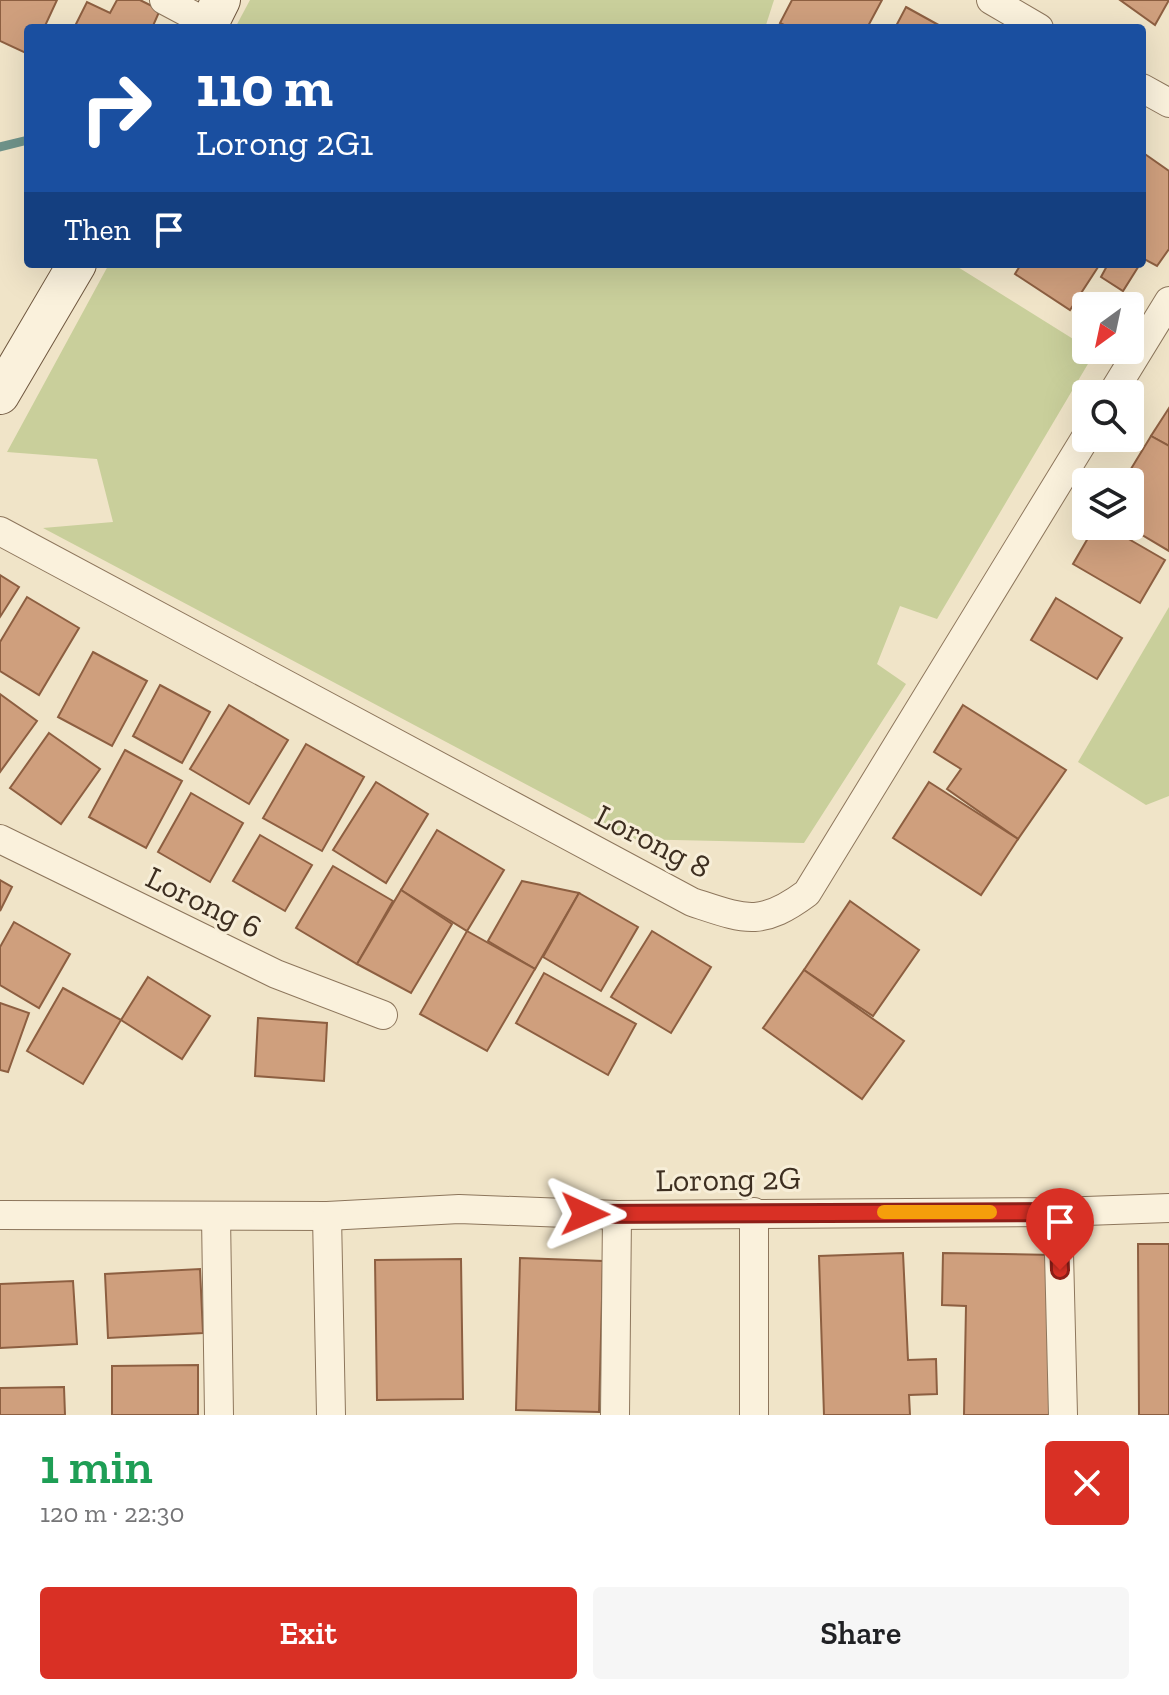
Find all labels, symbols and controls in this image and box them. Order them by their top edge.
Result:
text: 110 m [196,53,333,120]
icon: right [64,56,168,160]
text: Lorong 2G1 [196,121,373,164]
icon: arrive [147,208,191,252]
text: Then [64,212,131,248]
north arrow [1072,292,1144,364]
map controls [1072,292,1144,540]
button: search [1072,380,1144,452]
button: layers [1072,468,1144,540]
street label: Lorong 8 [589,796,717,886]
street label: Lorong 6 [140,858,268,946]
street label: Lorong 2G [655,1159,801,1199]
position arrow [543,1172,627,1256]
pin [1026,1188,1094,1270]
icon: arrive [1038,1200,1082,1244]
text: 1 min [40,1438,153,1495]
button: close [1045,1441,1129,1525]
text: 120 m · 22:30 [40,1497,185,1529]
button: Exit [40,1587,577,1679]
button: Share [593,1587,1129,1679]

